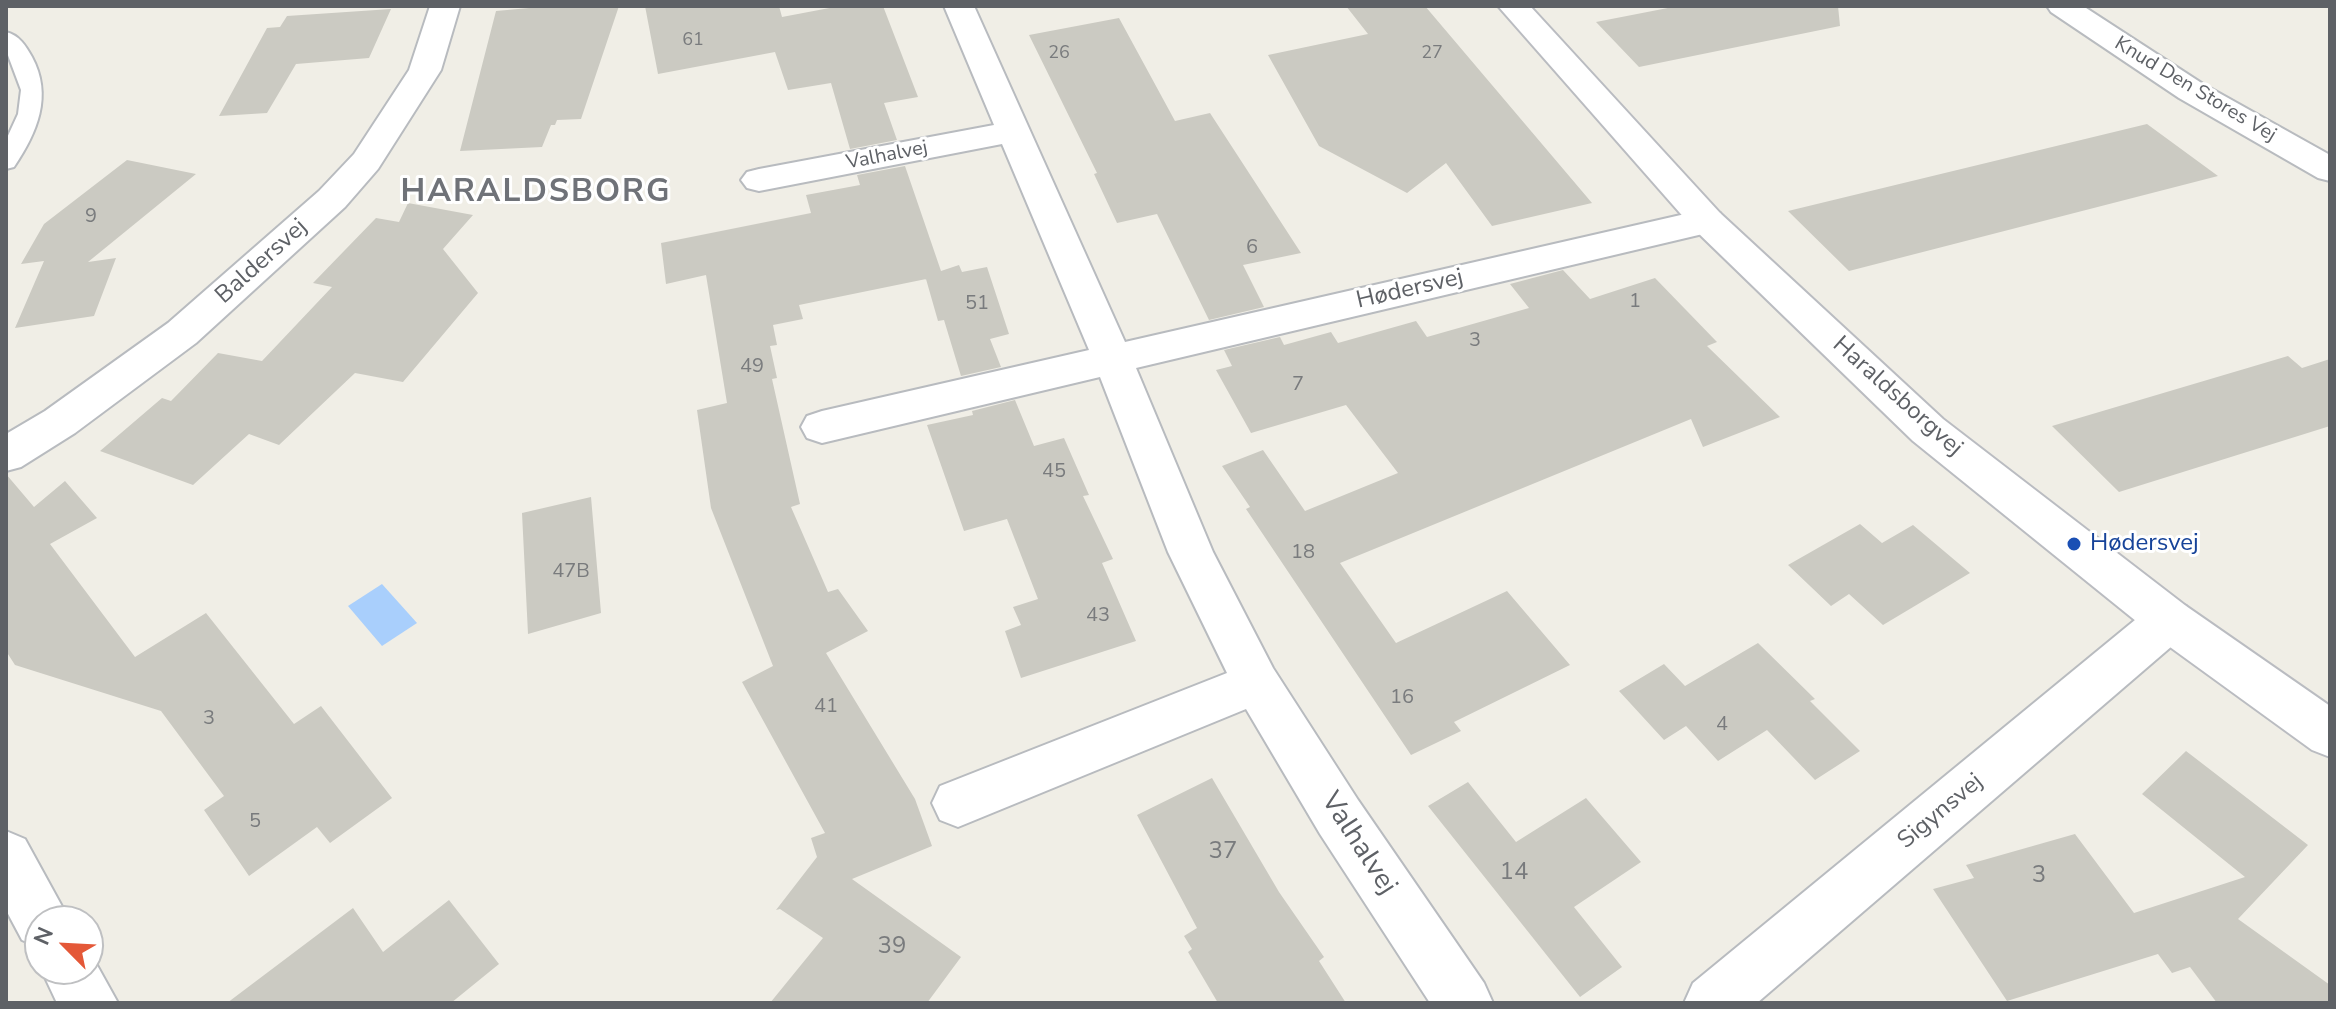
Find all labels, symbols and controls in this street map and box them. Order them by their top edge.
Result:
house number: 61 [682,30,704,52]
street label: Knud Den Stores Vej [2110,32,2280,148]
house number: 26 [1048,43,1070,65]
house number: 27 [1421,43,1443,65]
street label: Valhalvej [844,136,930,176]
district label: HARALDSBORG [401,174,671,212]
house number: 9 [85,205,97,229]
street label: Baldersvej [210,213,314,311]
house number: 6 [1246,236,1258,260]
street label: Hødersvej [1354,264,1466,316]
house number: 1 [1629,290,1641,314]
house number: 51 [965,292,989,316]
house number: 3 [1469,329,1481,353]
street label: Haraldsborgvej [1826,331,1968,463]
house number: 49 [740,355,764,379]
house number: 7 [1292,373,1304,397]
house number: 45 [1042,460,1066,484]
place label: Hødersvej [2090,530,2199,558]
marker: Hødersvej [2065,535,2083,553]
house number: 18 [1291,541,1315,565]
house number: 47B [552,560,590,584]
house number: 43 [1086,604,1110,628]
house number: 16 [1390,686,1414,710]
house number: 41 [814,695,838,719]
house number: 3 [203,707,215,731]
house number: 4 [1716,713,1728,737]
street label: Sigynsvej [1893,768,1989,856]
street label: Valhalvej [1313,787,1403,901]
house number: 5 [249,810,261,834]
house number: 37 [1209,838,1237,866]
house number: 14 [1500,859,1528,887]
house number: 3 [2032,862,2046,890]
north arrow [24,905,104,985]
text: N [27,922,61,950]
house number: 39 [878,933,906,961]

